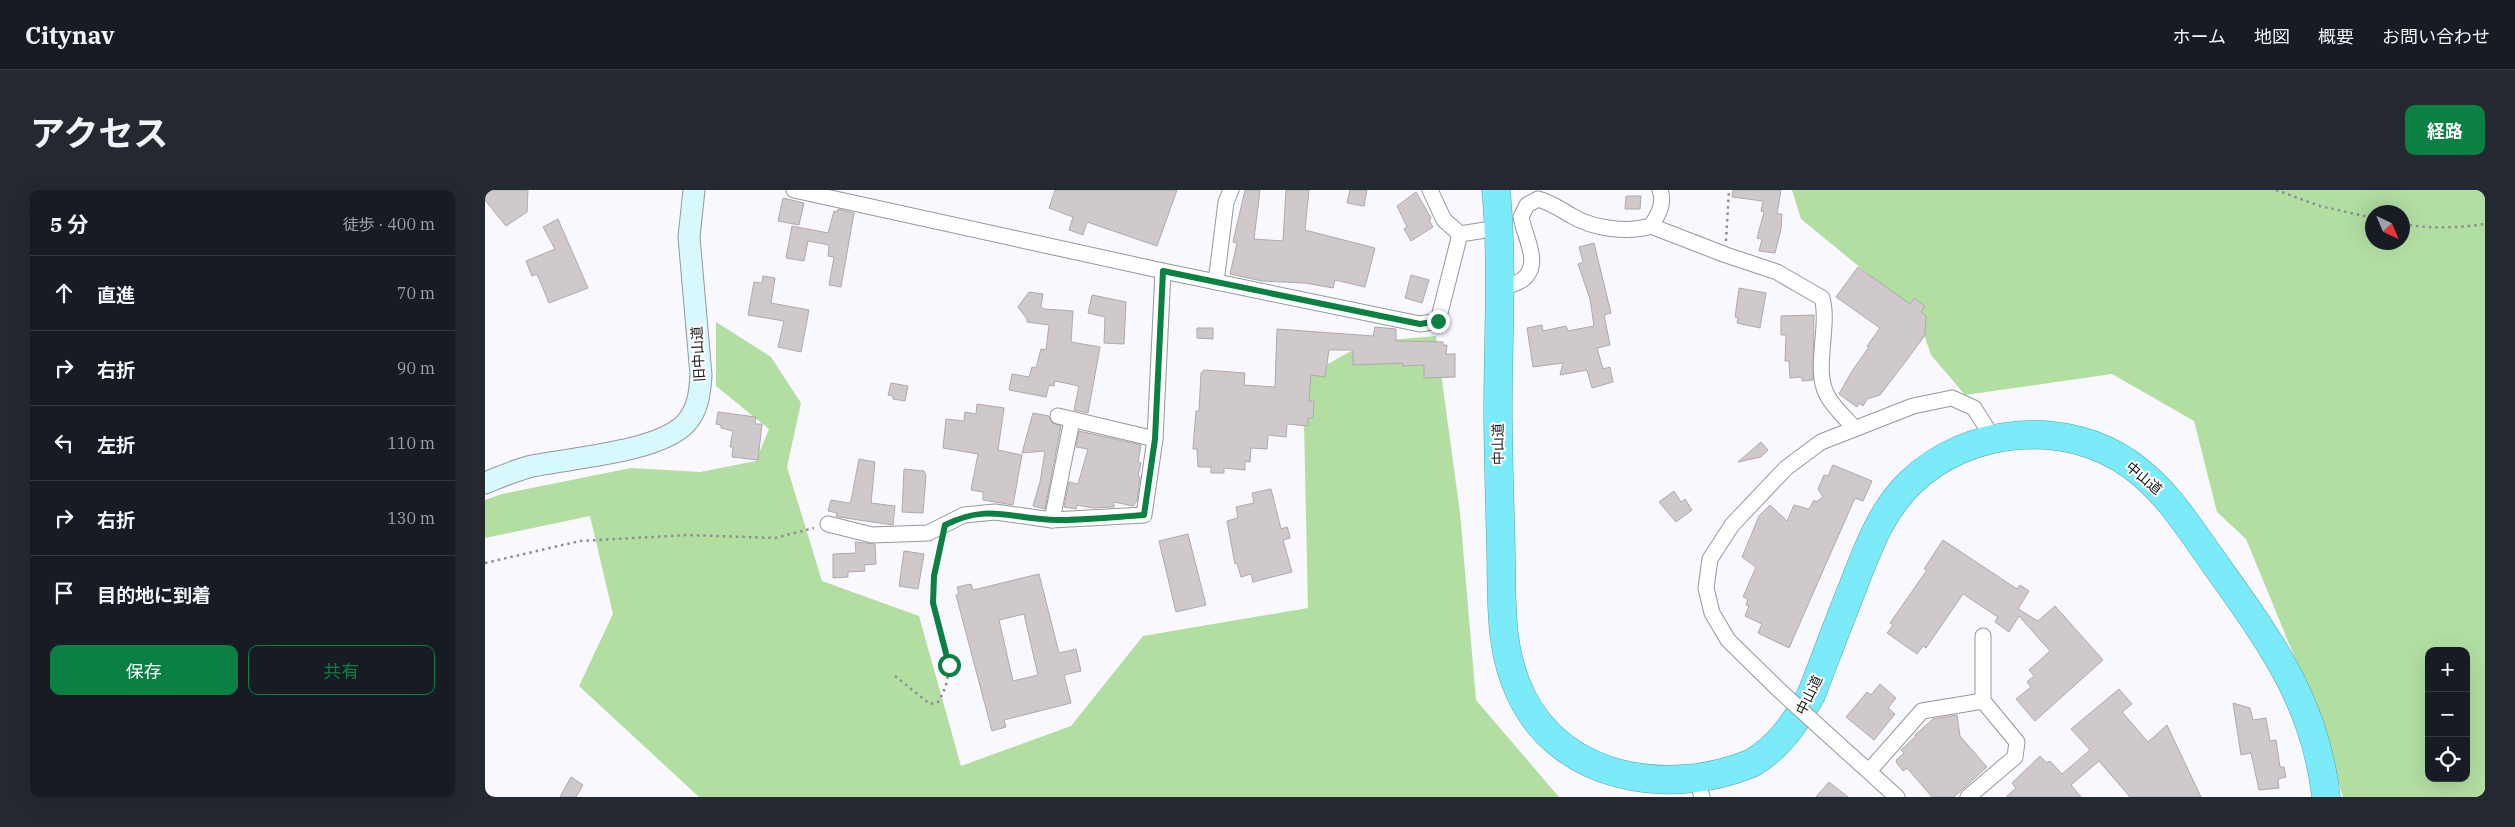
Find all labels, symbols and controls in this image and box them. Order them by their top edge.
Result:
text: Citynav [25,19,114,51]
text: ホーム [2173,25,2226,48]
text: 地図 [2254,25,2290,48]
text: 概要 [2318,25,2354,48]
text: お問い合わせ [2382,25,2490,48]
button: 経路 [2405,105,2485,155]
text: アクセス [30,110,168,156]
north arrow [2365,205,2410,250]
text: 5 分 [50,210,88,238]
text: 徒歩 · 400 m [343,214,435,234]
icon: ahead [50,279,78,307]
text: 直進 [97,283,135,307]
text: 70 m [397,283,435,303]
route end [1427,310,1450,333]
street label: 旧中山道 [688,326,708,382]
icon: right [50,354,78,382]
text: 右折 [97,358,135,382]
text: 90 m [397,358,435,378]
street label: 中山道 [1489,423,1507,465]
icon: left [50,429,78,457]
text: 左折 [97,433,135,457]
text: 110 m [387,433,435,453]
street label: 中山道 [2122,458,2166,498]
icon: right [50,504,78,532]
text: 右折 [97,508,135,532]
text: 130 m [387,508,435,528]
icon: arrive [50,579,78,607]
text: 目的地に到着 [97,583,211,607]
button: 保存 [50,645,238,695]
button: 共有 [248,645,435,695]
map controls [2425,647,2470,782]
button: + [2425,647,2470,692]
route start [938,654,961,677]
street label: 中山道 [1792,672,1826,718]
button: − [2425,692,2470,737]
button: locate [2425,737,2470,782]

